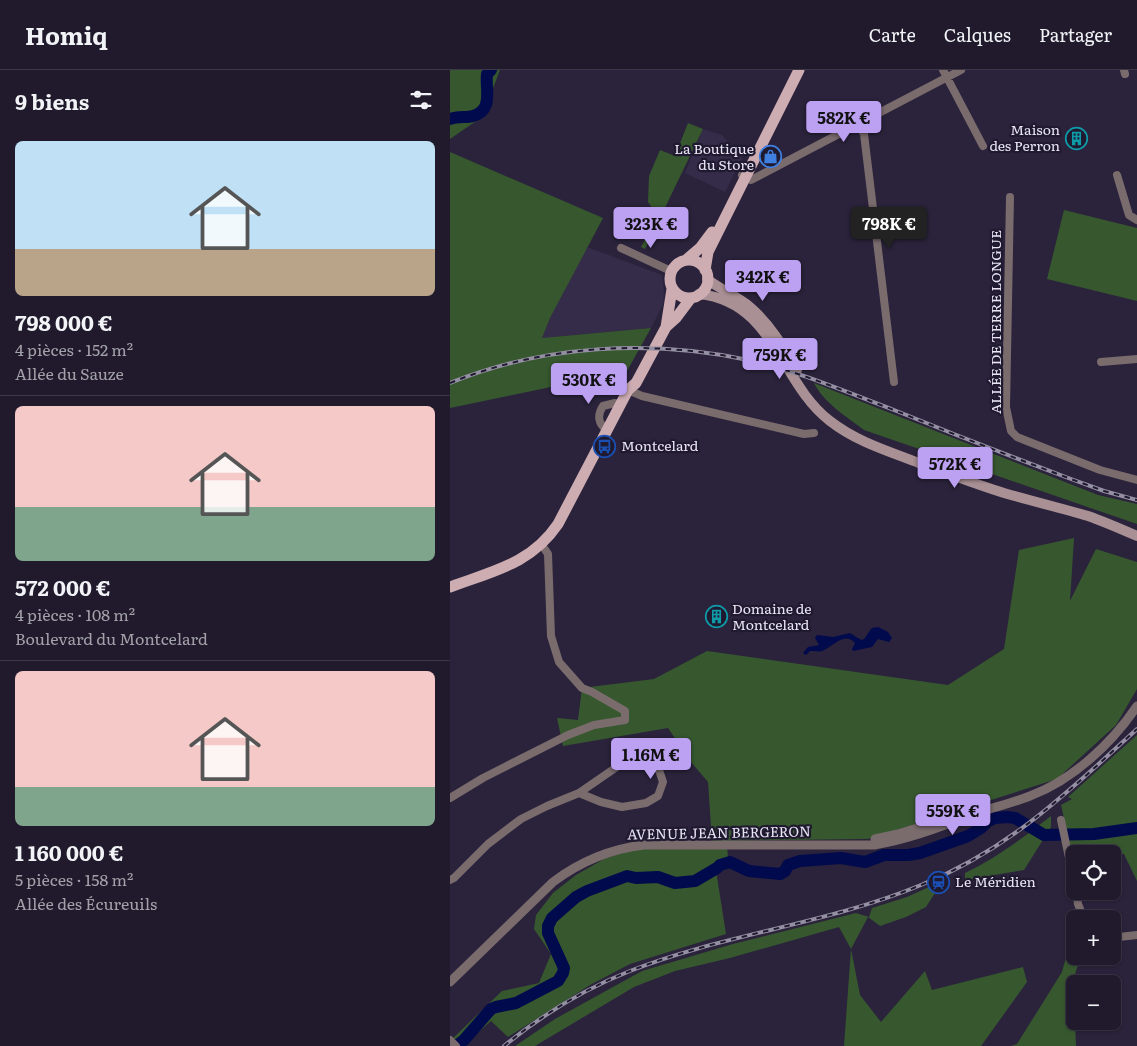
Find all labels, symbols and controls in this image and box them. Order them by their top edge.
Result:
text: Homiq [25,17,108,52]
text: Carte [869,21,916,48]
text: Calques [944,21,1011,48]
text: Partager [1039,21,1112,48]
text: 9 biens [15,85,89,116]
icon: filters [407,86,435,114]
pin: 582K € [803,100,885,143]
text: 582K € [817,105,871,129]
place label: Maison des Perron [989,119,1060,155]
building icon: Maison des Perron [1064,126,1088,150]
place label: La Boutique du Store [674,138,754,174]
shop icon: La Boutique du Store [758,145,782,169]
icon: home [180,173,270,263]
pin: 323K € [610,206,692,249]
pin: 798K € [848,206,930,249]
text: 323K € [624,211,678,235]
text: 798K € [862,211,916,235]
street label: ALLÉE DE TERRE LONGUE [985,230,1005,414]
pin: 342K € [722,260,804,302]
text: 342K € [736,264,790,288]
text: 798 000 € [15,306,113,337]
text: 4 pièces · 152 m² [15,337,133,361]
pin: 759K € [739,338,821,380]
text: 759K € [753,342,807,366]
text: Allée du Sauze [15,361,124,385]
pin: 530K € [548,362,630,405]
text: 530K € [562,367,616,391]
bus stop icon: Montcelard [593,434,617,458]
place label: Montcelard [621,435,699,455]
icon: home [180,439,270,529]
pin: 572K € [914,446,996,489]
text: 572K € [929,451,981,475]
text: 572 000 € [15,571,111,602]
place label: Domaine de Montcelard [732,598,812,634]
text: 4 pièces · 108 m² [15,602,135,626]
building icon: Domaine de Montcelard [704,605,728,629]
text: Boulevard du Montcelard [15,626,208,650]
icon: home [180,704,270,794]
pin: 1.16M € [605,738,697,780]
text: 1.16M € [622,742,680,766]
pin: 559K € [912,794,994,836]
text: 559K € [926,798,980,822]
street label: AVENUE JEAN BERGERON [627,820,811,844]
text: 1 160 000 € [15,836,124,867]
map controls [1066,845,1121,1030]
button: locate [1066,845,1121,900]
text: 5 pièces · 158 m² [15,867,133,891]
station icon: Le Méridien [927,870,951,894]
place label: Le Méridien [955,871,1036,891]
text: Allée des Écureuils [15,891,157,915]
button: + [1066,910,1121,965]
button: − [1066,975,1121,1030]

